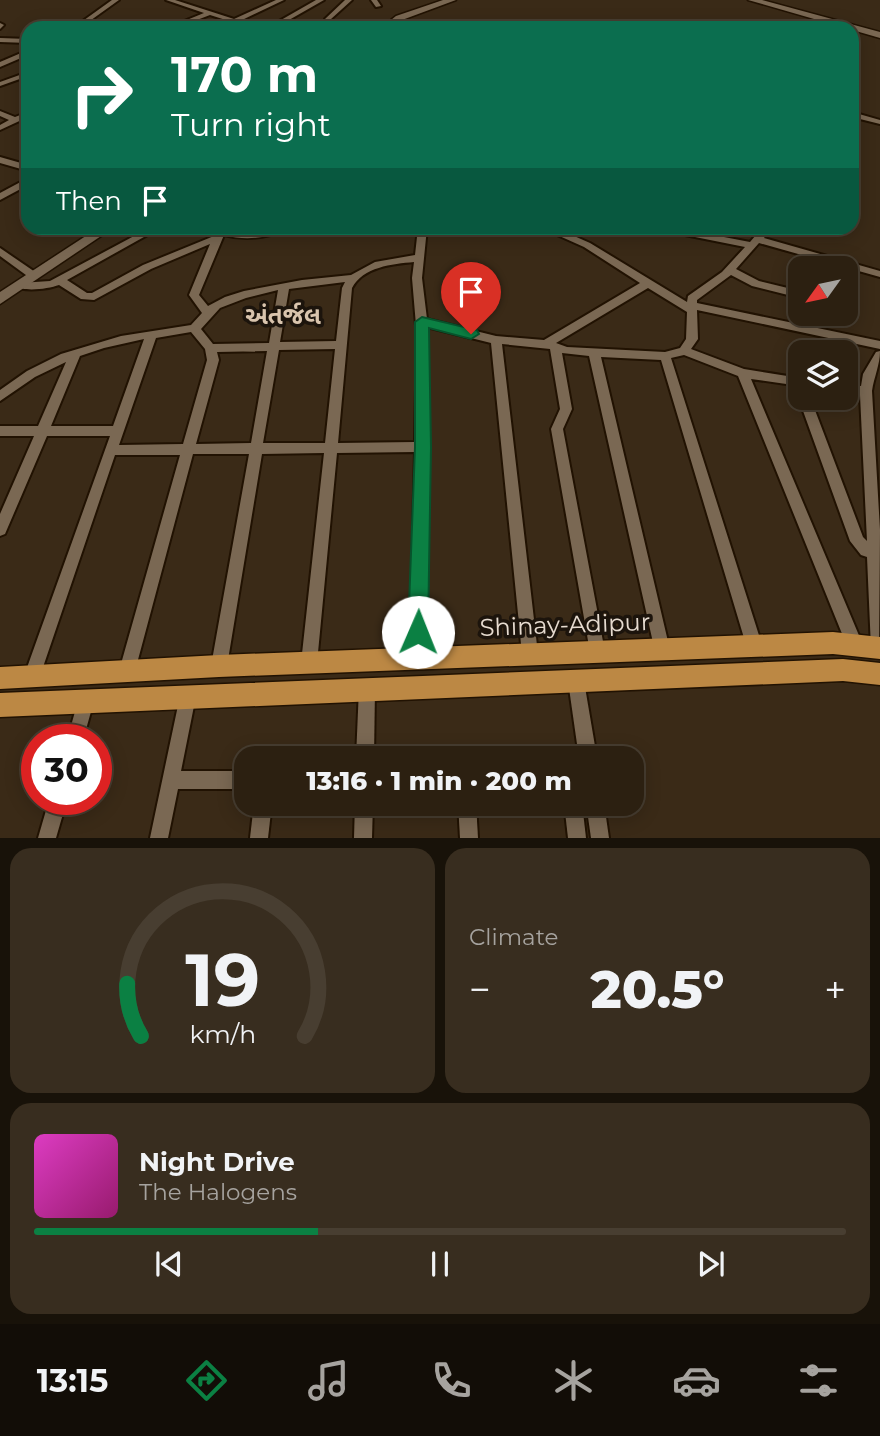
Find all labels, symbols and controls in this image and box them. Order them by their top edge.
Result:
text: 170 m [171,45,318,104]
icon: right [56,49,147,140]
text: Turn right [171,105,331,144]
icon: arrive [136,182,174,220]
text: Then [56,185,122,217]
north arrow [788,256,858,326]
map controls [788,256,858,410]
pin [441,262,501,334]
icon: arrive [452,273,490,311]
district label: અંતર્જલ [245,301,321,330]
button: layers [788,340,858,410]
position arrow [381,595,455,669]
street label: Shinay-Adipur [479,607,651,642]
speed limit sign: 30 [21,724,112,815]
text: 13:16 · 1 min · 200 m [306,765,572,797]
text: Climate [469,923,558,951]
text: 19 [185,937,260,1025]
text: 20.5° [591,958,724,1021]
text: − [469,966,491,1013]
text: + [824,966,846,1013]
text: km/h [189,1019,256,1049]
text: Night Drive [139,1146,295,1178]
text: The Halogens [139,1178,297,1206]
icon: previous [150,1245,188,1283]
icon: pause [421,1245,459,1283]
icon: next [692,1245,730,1283]
icon: directions [182,1356,231,1405]
icon: music [304,1356,353,1405]
icon: phone [427,1356,476,1405]
icon: climate [549,1356,598,1405]
icon: car [672,1356,721,1405]
icon: filters [794,1356,843,1405]
text: 13:15 [37,1361,108,1400]

